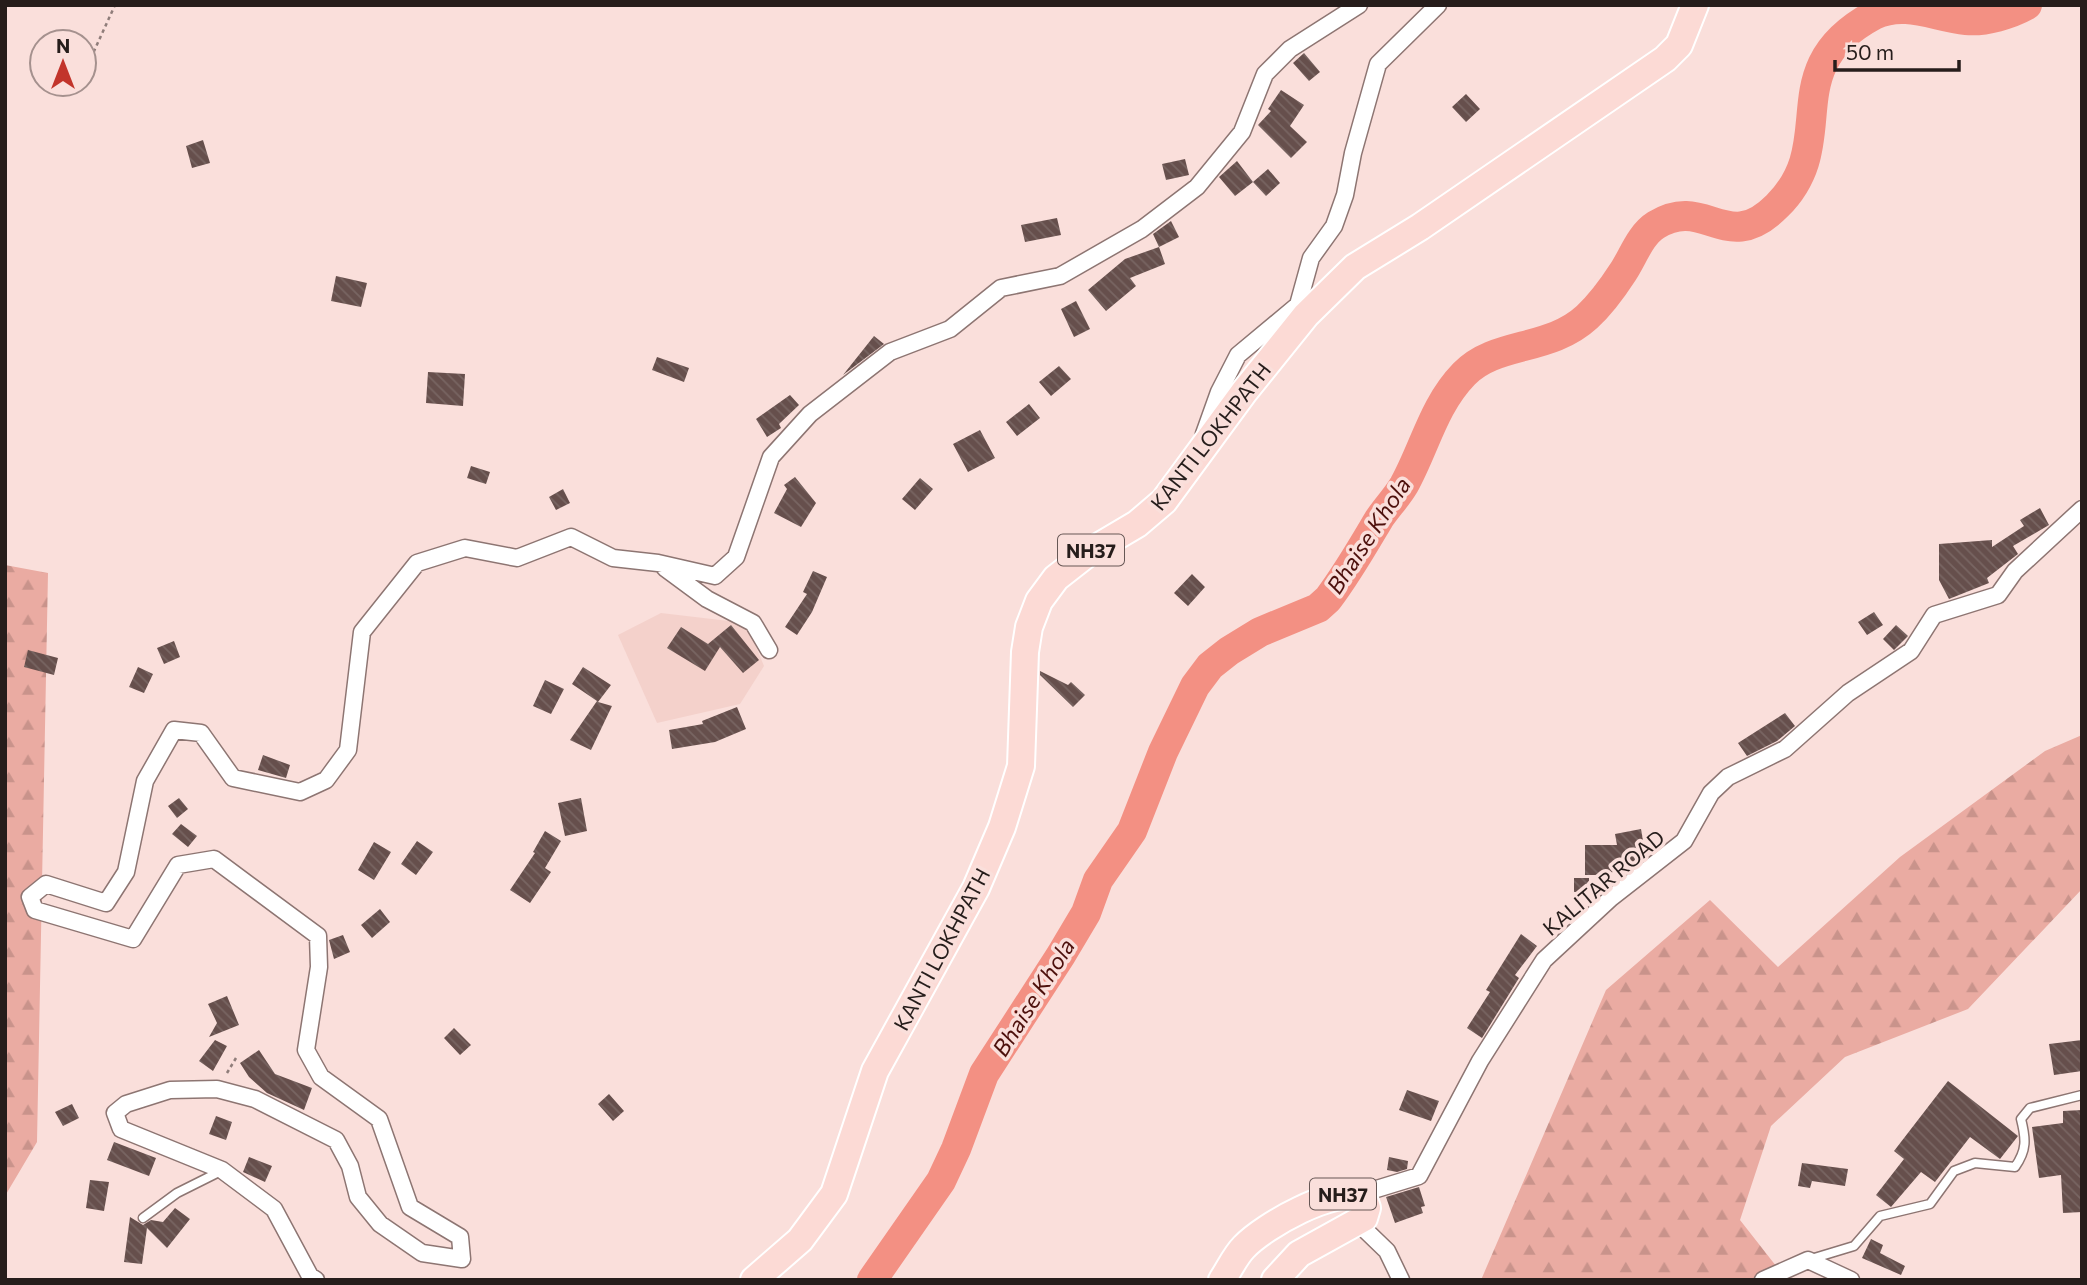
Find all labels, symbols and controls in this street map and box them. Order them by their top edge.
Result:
north arrow [28,28,98,98]
scale bar [1835,28,1959,72]
text: N [56,34,70,57]
text: 50 m [1846,39,1894,64]
street label: KANTI LOKHPATH [1145,357,1275,515]
water label: Bhaise Khola [1320,472,1416,598]
road number: NH37 [1058,534,1124,566]
street label: KALITAR ROAD [1537,824,1669,940]
street label: KANTI LOKHPATH [888,864,994,1034]
water label: Bhaise Khola [986,933,1080,1061]
road number: NH37 [1310,1178,1376,1210]

